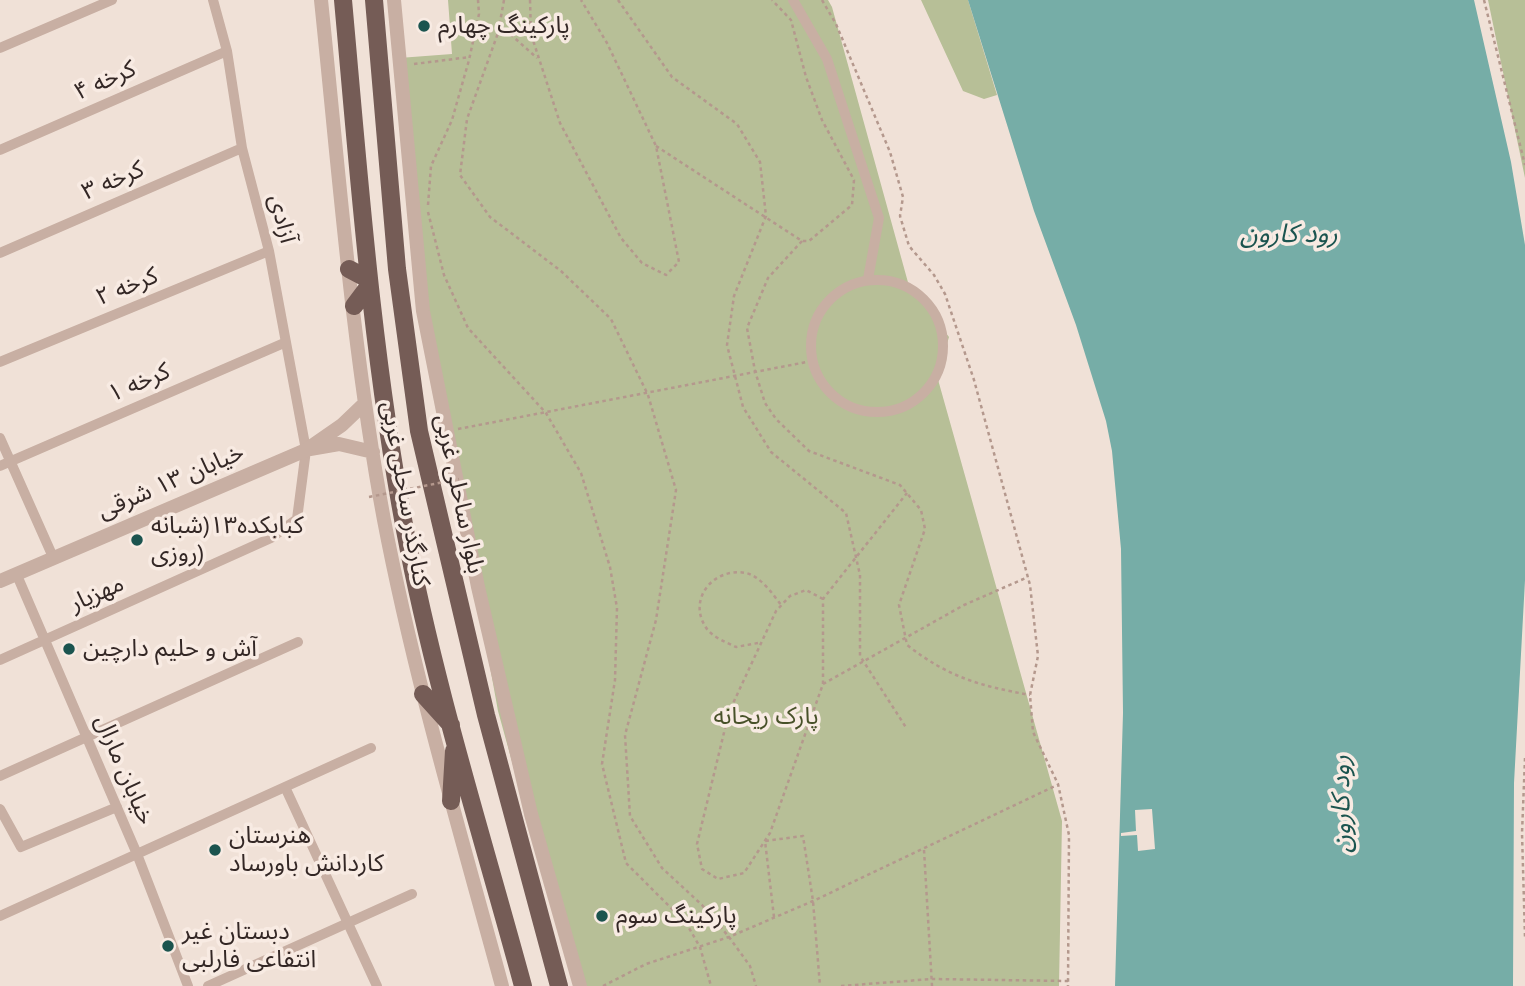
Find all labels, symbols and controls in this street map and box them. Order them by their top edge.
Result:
place label: پارکینگ چهارم [438,12,570,40]
marker: پارکینگ چهارم [416,18,432,34]
street label: کرخه ۴ [70,55,140,107]
street label: کرخه ۳ [78,155,148,207]
street label: آزادی [262,192,302,246]
water label: رود کارون [1240,219,1338,251]
street label: کرخه ۲ [92,262,162,312]
street label: کرخه ۱ [104,357,174,409]
street label: کنارگذر ساحلی غربی [375,399,435,589]
street label: بلوار ساحلی غربی [428,412,490,576]
street label: خیابان ۱۳ شرقی [93,438,249,526]
place label: کبابکده۱۳(شبانه روزی) [151,512,304,568]
marker: کبابکده۱۳(شبانه روزی) [129,532,145,548]
street label: مهزیار [65,569,129,619]
place label: آش و حلیم دارچین [83,635,257,663]
marker: آش و حلیم دارچین [61,641,77,657]
park label: پارک ریحانه [713,703,819,731]
street label: خیابان مارال [88,711,160,829]
water label: رود کارون [1326,755,1358,853]
place label: هنرستان کاردانش باورساد [229,822,384,878]
marker: هنرستان کاردانش باورساد [207,842,223,858]
place label: پارکینگ سوم [616,902,737,930]
marker: پارکینگ سوم [594,908,610,924]
place label: دبستان غیر انتفاعی فارلبی [182,918,316,974]
marker: دبستان غیر انتفاعی فارلبی [160,938,176,954]

